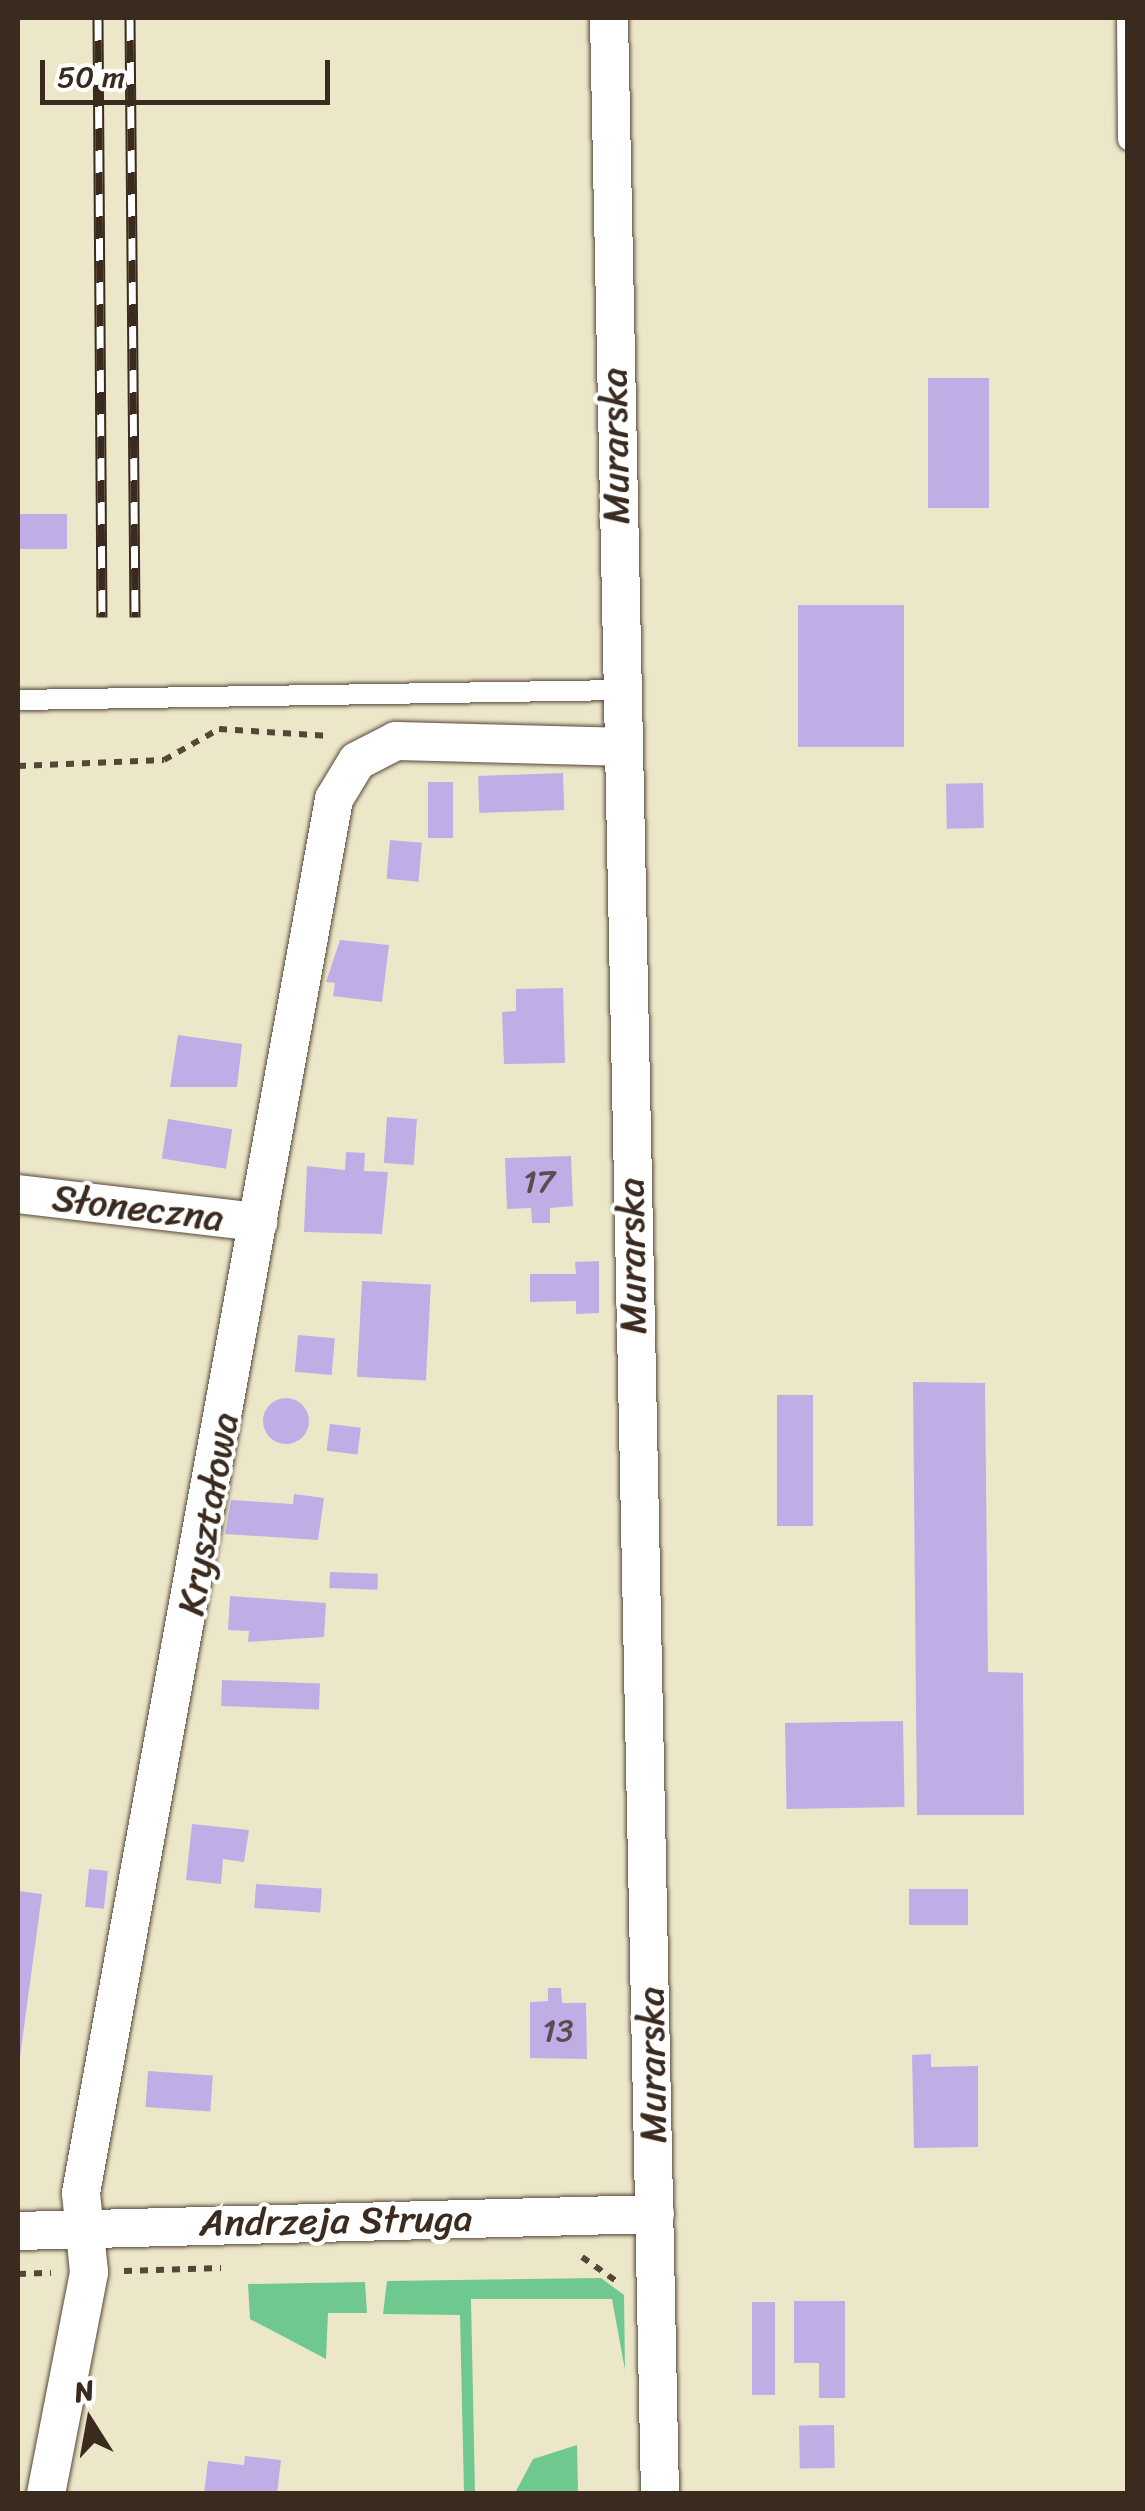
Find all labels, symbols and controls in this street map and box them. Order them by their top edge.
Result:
scale bar [45,40,335,102]
text: 50 m [57,50,125,104]
street label: Murarska [591,367,639,525]
house number: 17 [523,1163,555,1201]
street label: Słoneczna [50,1175,226,1241]
street label: Murarska [608,1177,656,1335]
street label: Kryształowa [168,1409,248,1619]
street label: Murarska [628,1986,676,2144]
house number: 13 [542,2012,574,2050]
street label: Andrzeja Struga [198,2196,474,2246]
text: N [70,2365,98,2417]
north arrow [40,2371,140,2471]

